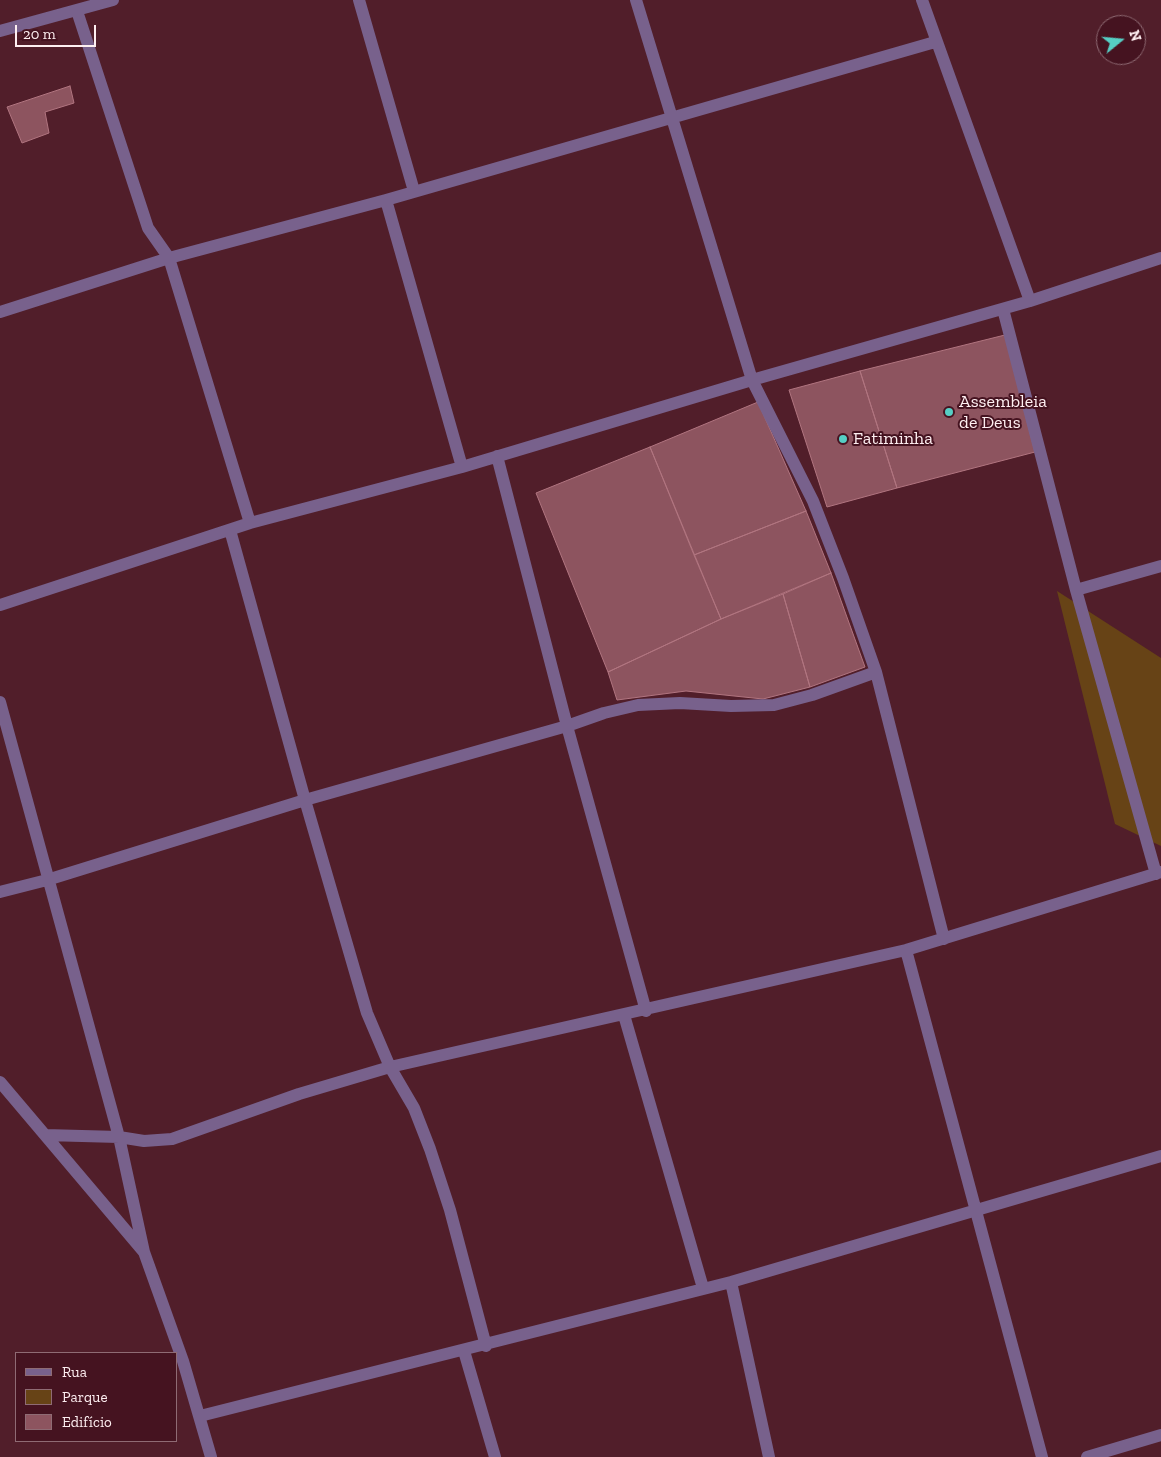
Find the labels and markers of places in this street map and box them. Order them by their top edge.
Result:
place label: Assembleia de Deus [959,391,1047,434]
marker: Assembleia de Deus [943,406,955,418]
place label: Fatiminha [853,428,933,450]
marker: Fatiminha [837,433,849,445]

